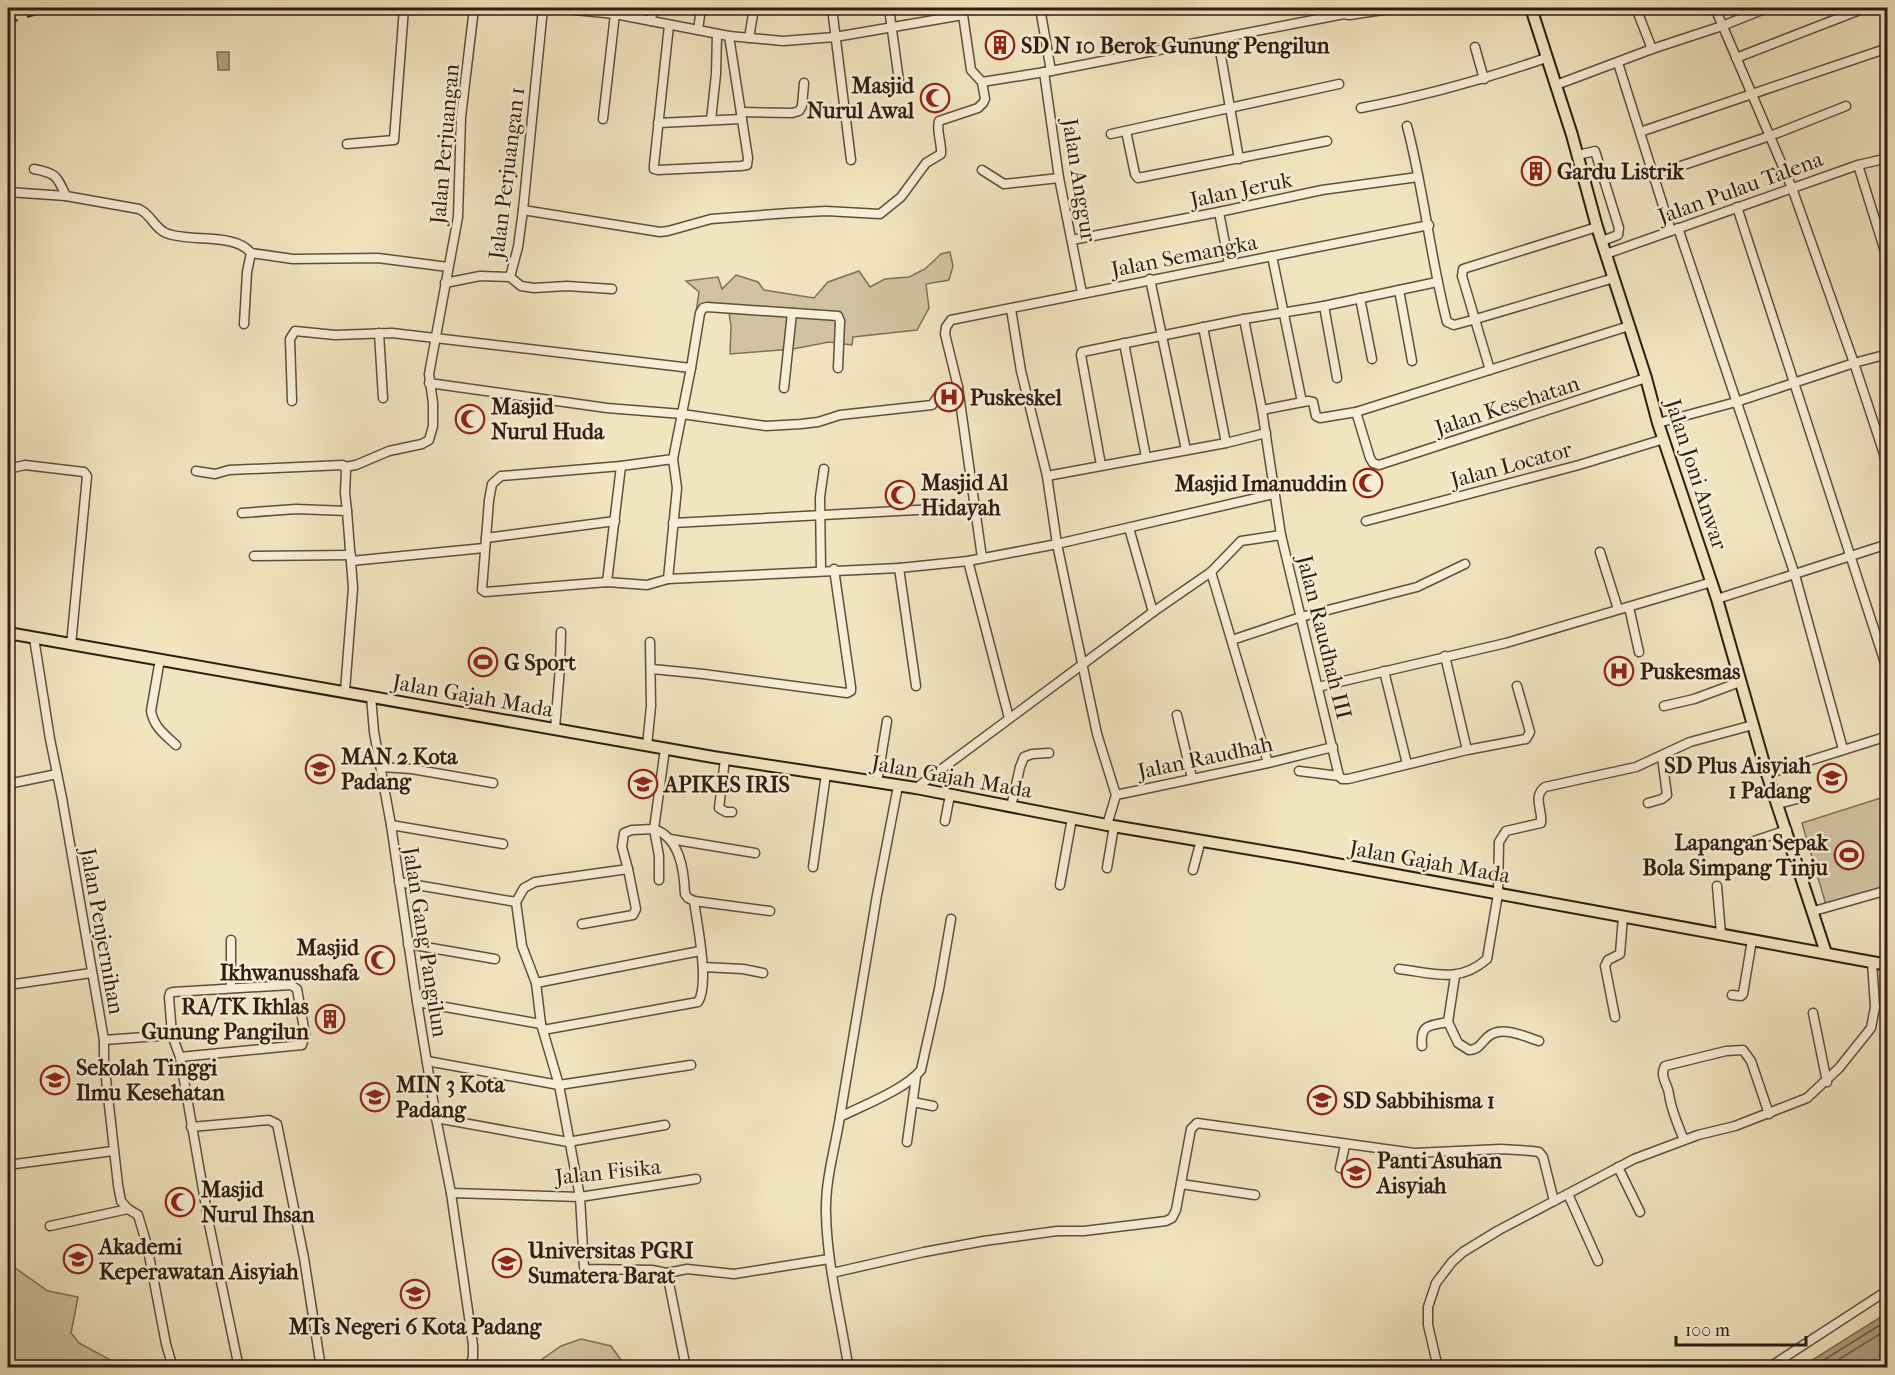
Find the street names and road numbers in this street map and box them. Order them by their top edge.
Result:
street label: Jalan Perjuangan [425,63,465,227]
street label: Jalan Perjuangan 1 [483,85,530,263]
street label: Jalan Anggur [1056,115,1102,244]
street label: Jalan Pulau Talena [1652,146,1827,231]
street label: Jalan Jeruk [1186,166,1295,214]
street label: Jalan Semangka [1107,229,1260,283]
street label: Jalan Kesehatan [1430,370,1583,442]
street label: Jalan Joni Anwar [1659,394,1733,553]
street label: Jalan Locator [1446,436,1575,494]
street label: Jalan Raudhah III [1291,551,1357,722]
street label: Jalan Gajah Mada [388,669,556,723]
street label: Jalan Raudhah [1133,731,1276,785]
street label: Jalan Gajah Mada [867,750,1035,804]
street label: Jalan Gajah Mada [1345,835,1513,889]
street label: Jalan Gang Pangilun [397,843,453,1039]
street label: Jalan Penjernihan [74,844,129,1017]
street label: Jalan Fisika [552,1153,663,1191]

